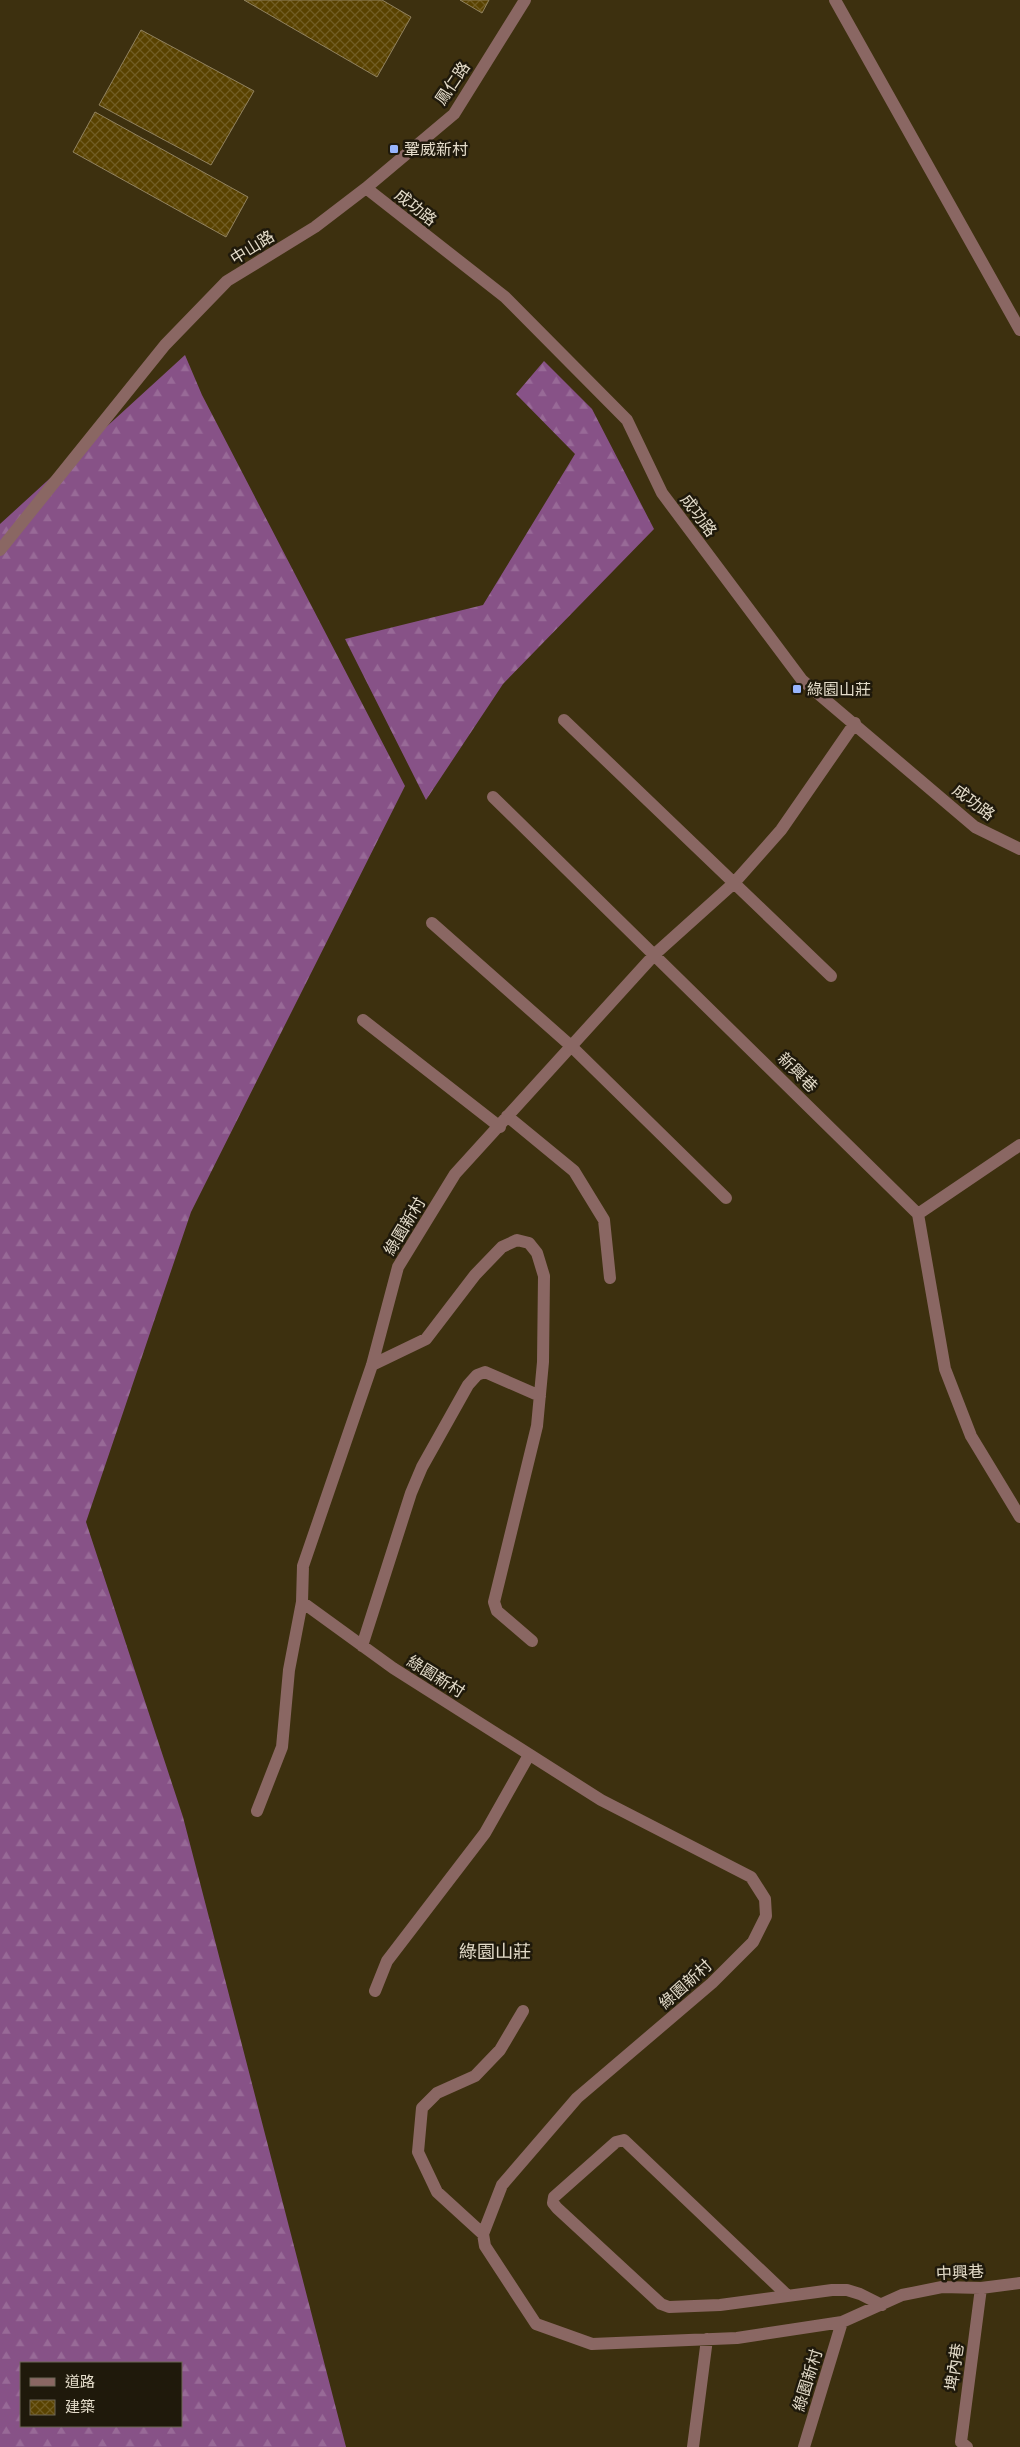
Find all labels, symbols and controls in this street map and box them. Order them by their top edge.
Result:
street label: 鳳仁路 [430,58,473,108]
place label: 鞏威新村 [404,139,468,158]
marker: 鞏威新村 [388,143,400,155]
street label: 成功路 [392,184,441,229]
street label: 中山路 [226,226,277,267]
street label: 成功路 [677,490,721,540]
place label: 綠園山莊 [807,679,871,698]
marker: 綠園山莊 [791,683,803,695]
street label: 成功路 [949,780,999,824]
street label: 新興巷 [775,1048,822,1095]
street label: 綠園新村 [379,1193,428,1258]
street label: 綠園新村 [404,1651,468,1701]
district label: 綠園山莊 [459,1940,531,1962]
street label: 綠園新村 [655,1955,715,2012]
street label: 中興巷 [936,2261,984,2282]
street label: 埤內巷 [941,2342,966,2392]
street label: 綠園新村 [788,2346,825,2413]
legend [20,2362,182,2427]
text: 道路 [65,2372,95,2390]
text: 建築 [65,2397,95,2415]

